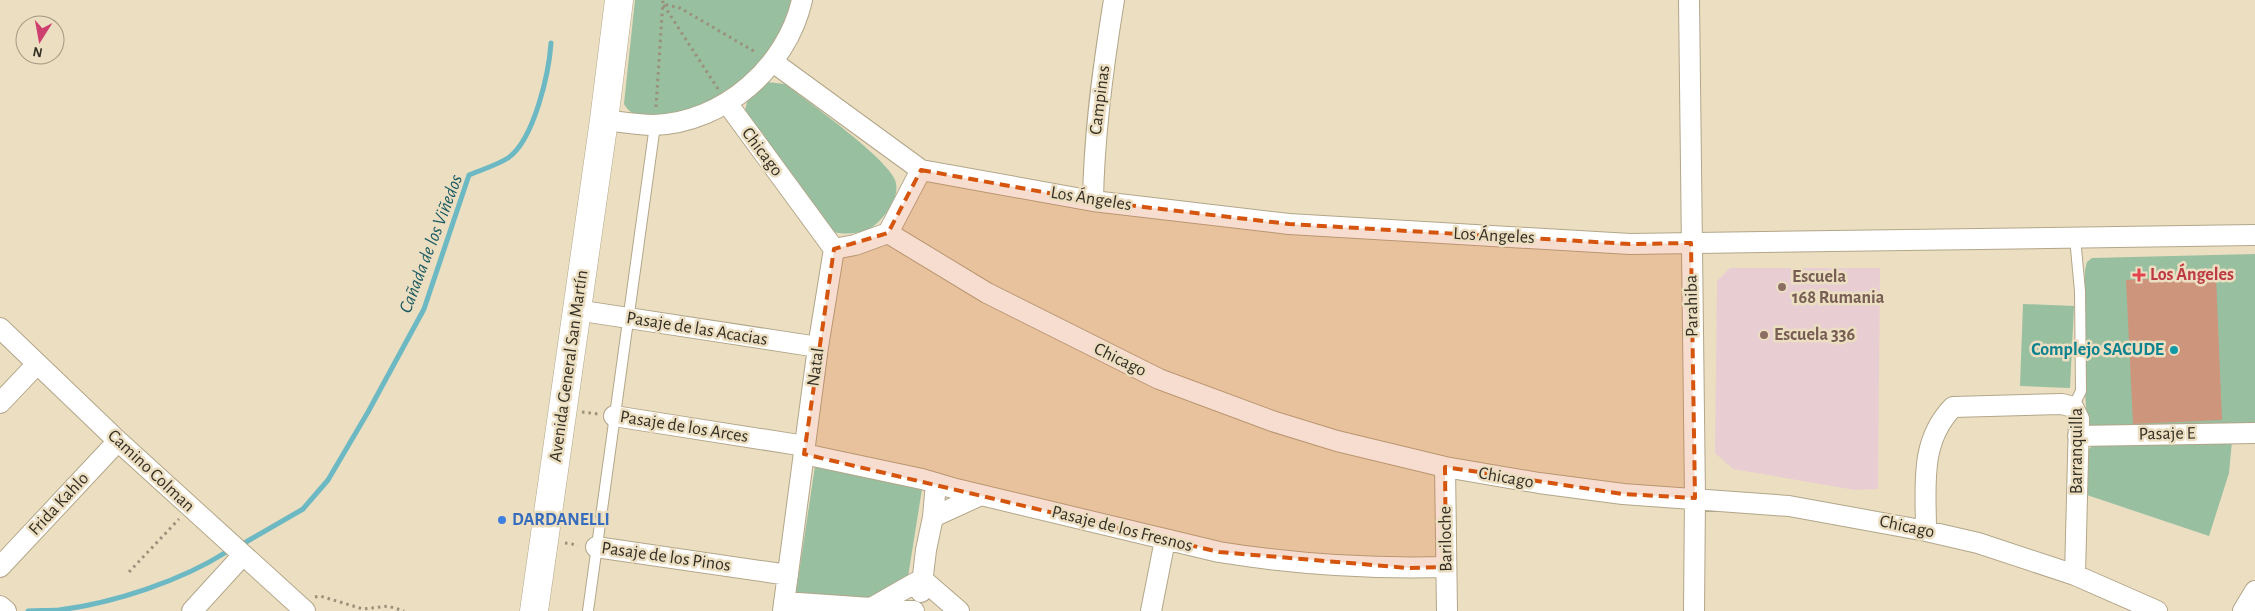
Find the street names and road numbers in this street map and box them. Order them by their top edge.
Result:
street label: Campinas [1087,64,1113,136]
street label: Chicago [738,124,786,180]
street label: Los Ángeles [1049,181,1133,214]
street label: Los Ángeles [1453,222,1535,247]
street label: Avenida General San Martín [547,269,591,463]
street label: Parahiba [1682,275,1702,337]
street label: Pasaje de las Acacias [625,309,769,349]
street label: Chicago [1091,340,1149,380]
street label: Natal [804,347,828,387]
street label: Pasaje de los Arces [619,408,749,446]
street label: Barranquilla [2068,408,2086,494]
street label: Pasaje E [2138,424,2196,443]
street label: Camino Colman [104,426,198,516]
street label: Chicago [1477,464,1535,492]
street label: Frida Kahlo [26,469,92,539]
street label: Pasaje de los Fresnos [1050,503,1194,555]
street label: Bariloche [1436,506,1456,572]
street label: Chicago [1878,512,1936,542]
street label: Pasaje de los Pinos [600,539,732,575]

